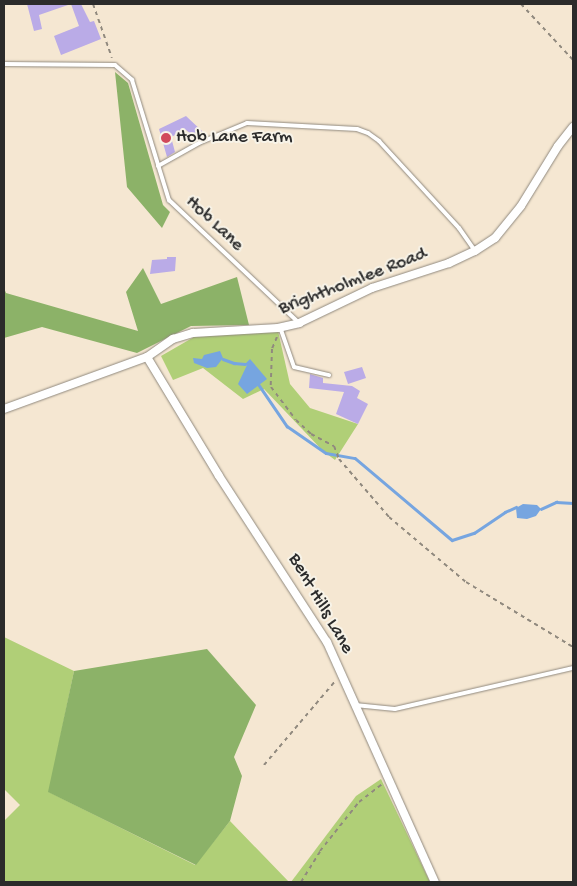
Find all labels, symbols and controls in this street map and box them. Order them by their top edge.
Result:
place label: Hob Lane Farm [176,127,293,149]
marker: Hob Lane Farm [160,132,172,144]
street label: Hob Lane [180,191,248,257]
street label: Brightholmlee Road [276,243,430,321]
street label: Bent Hills Lane [282,550,358,658]

